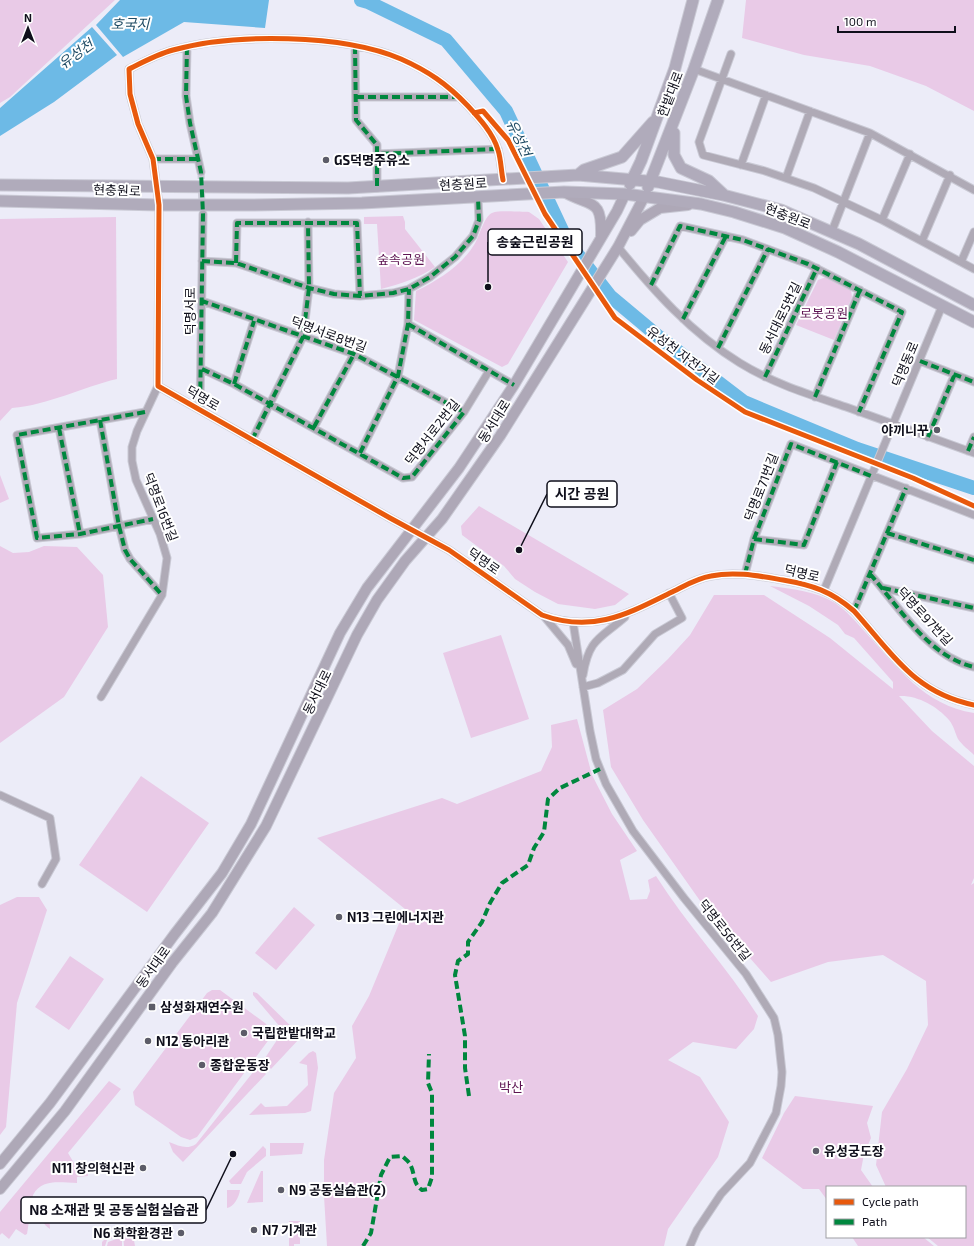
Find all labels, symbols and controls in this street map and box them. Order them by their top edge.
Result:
north arrow [8,8,48,48]
scale bar [838,8,955,34]
text: N [24,11,32,24]
text: 100 m [844,14,876,28]
water label: 호국지 [111,15,150,32]
water label: 유성천 [55,35,97,72]
street label: 한밭대로 [654,69,686,119]
water label: 유성천 [504,117,536,160]
place label: GS덕명주유소 [334,152,410,168]
marker: GS덕명주유소 [321,155,331,165]
street label: 현충원로 [439,175,487,193]
street label: 현충원로 [93,181,141,199]
street label: 현충원로 [763,200,813,232]
callout: 송숲근린공원 [488,229,582,255]
text: 송숲근린공원 [496,233,574,250]
park label: 숲속공원 [377,251,425,267]
street label: 동서대로5번길 [756,279,804,357]
street label: 덕명서로 [182,287,198,335]
park label: 로봇공원 [800,305,848,321]
street label: 덕명서로8번길 [289,313,369,355]
street label: 유성천 자전거길 [644,323,722,387]
street label: 덕명동로 [888,339,922,389]
street label: 덕명로 [183,382,223,414]
street label: 덕명서로2번길 [401,396,463,468]
street label: 동서대로 [475,396,513,446]
place label: 야끼니꾸 [881,422,929,438]
marker: 야끼니꾸 [932,425,942,435]
street label: 덕명로71번길 [741,451,781,523]
street label: 덕명로16번길 [141,470,181,544]
callout: 시간 공원 [547,481,617,507]
text: 시간 공원 [555,485,609,502]
street label: 덕명로 [465,544,503,578]
street label: 덕명로 [783,561,821,585]
street label: 덕명로97번길 [894,584,956,648]
street label: 동서대로 [299,667,335,717]
street label: 덕명로56번길 [695,896,755,964]
place label: N13 그린에너지관 [347,909,444,925]
marker: N13 그린에너지관 [334,912,344,922]
street label: 동서대로 [132,943,174,991]
place label: 삼성화재연수원 [160,999,244,1015]
marker: 삼성화재연수원 [147,1002,157,1012]
place label: 국립한밭대학교 [252,1025,336,1041]
marker: 국립한밭대학교 [239,1028,249,1038]
place label: N12 동아리관 [156,1033,229,1049]
marker: N12 동아리관 [143,1036,153,1046]
place label: 종합운동장 [210,1057,270,1073]
marker: 종합운동장 [197,1060,207,1070]
park label: 박산 [499,1079,523,1095]
place label: 유성궁도장 [824,1143,884,1159]
marker: 유성궁도장 [811,1146,821,1156]
place label: N11 창의혁신관 [52,1160,135,1176]
marker: N11 창의혁신관 [138,1163,148,1173]
place label: N9 공동실습관(2) [289,1182,386,1198]
marker: N9 공동실습관(2) [276,1185,286,1195]
legend [826,1186,966,1238]
text: Cycle path [862,1194,919,1208]
callout: N8 소재관 및 공동실험실습관 [21,1197,206,1223]
text: N8 소재관 및 공동실험실습관 [29,1201,199,1218]
text: Path [862,1214,887,1228]
place label: N7 기계관 [262,1222,317,1238]
place label: N6 화학환경관 [93,1225,173,1241]
marker: N7 기계관 [249,1225,259,1235]
marker: N6 화학환경관 [176,1228,186,1238]

